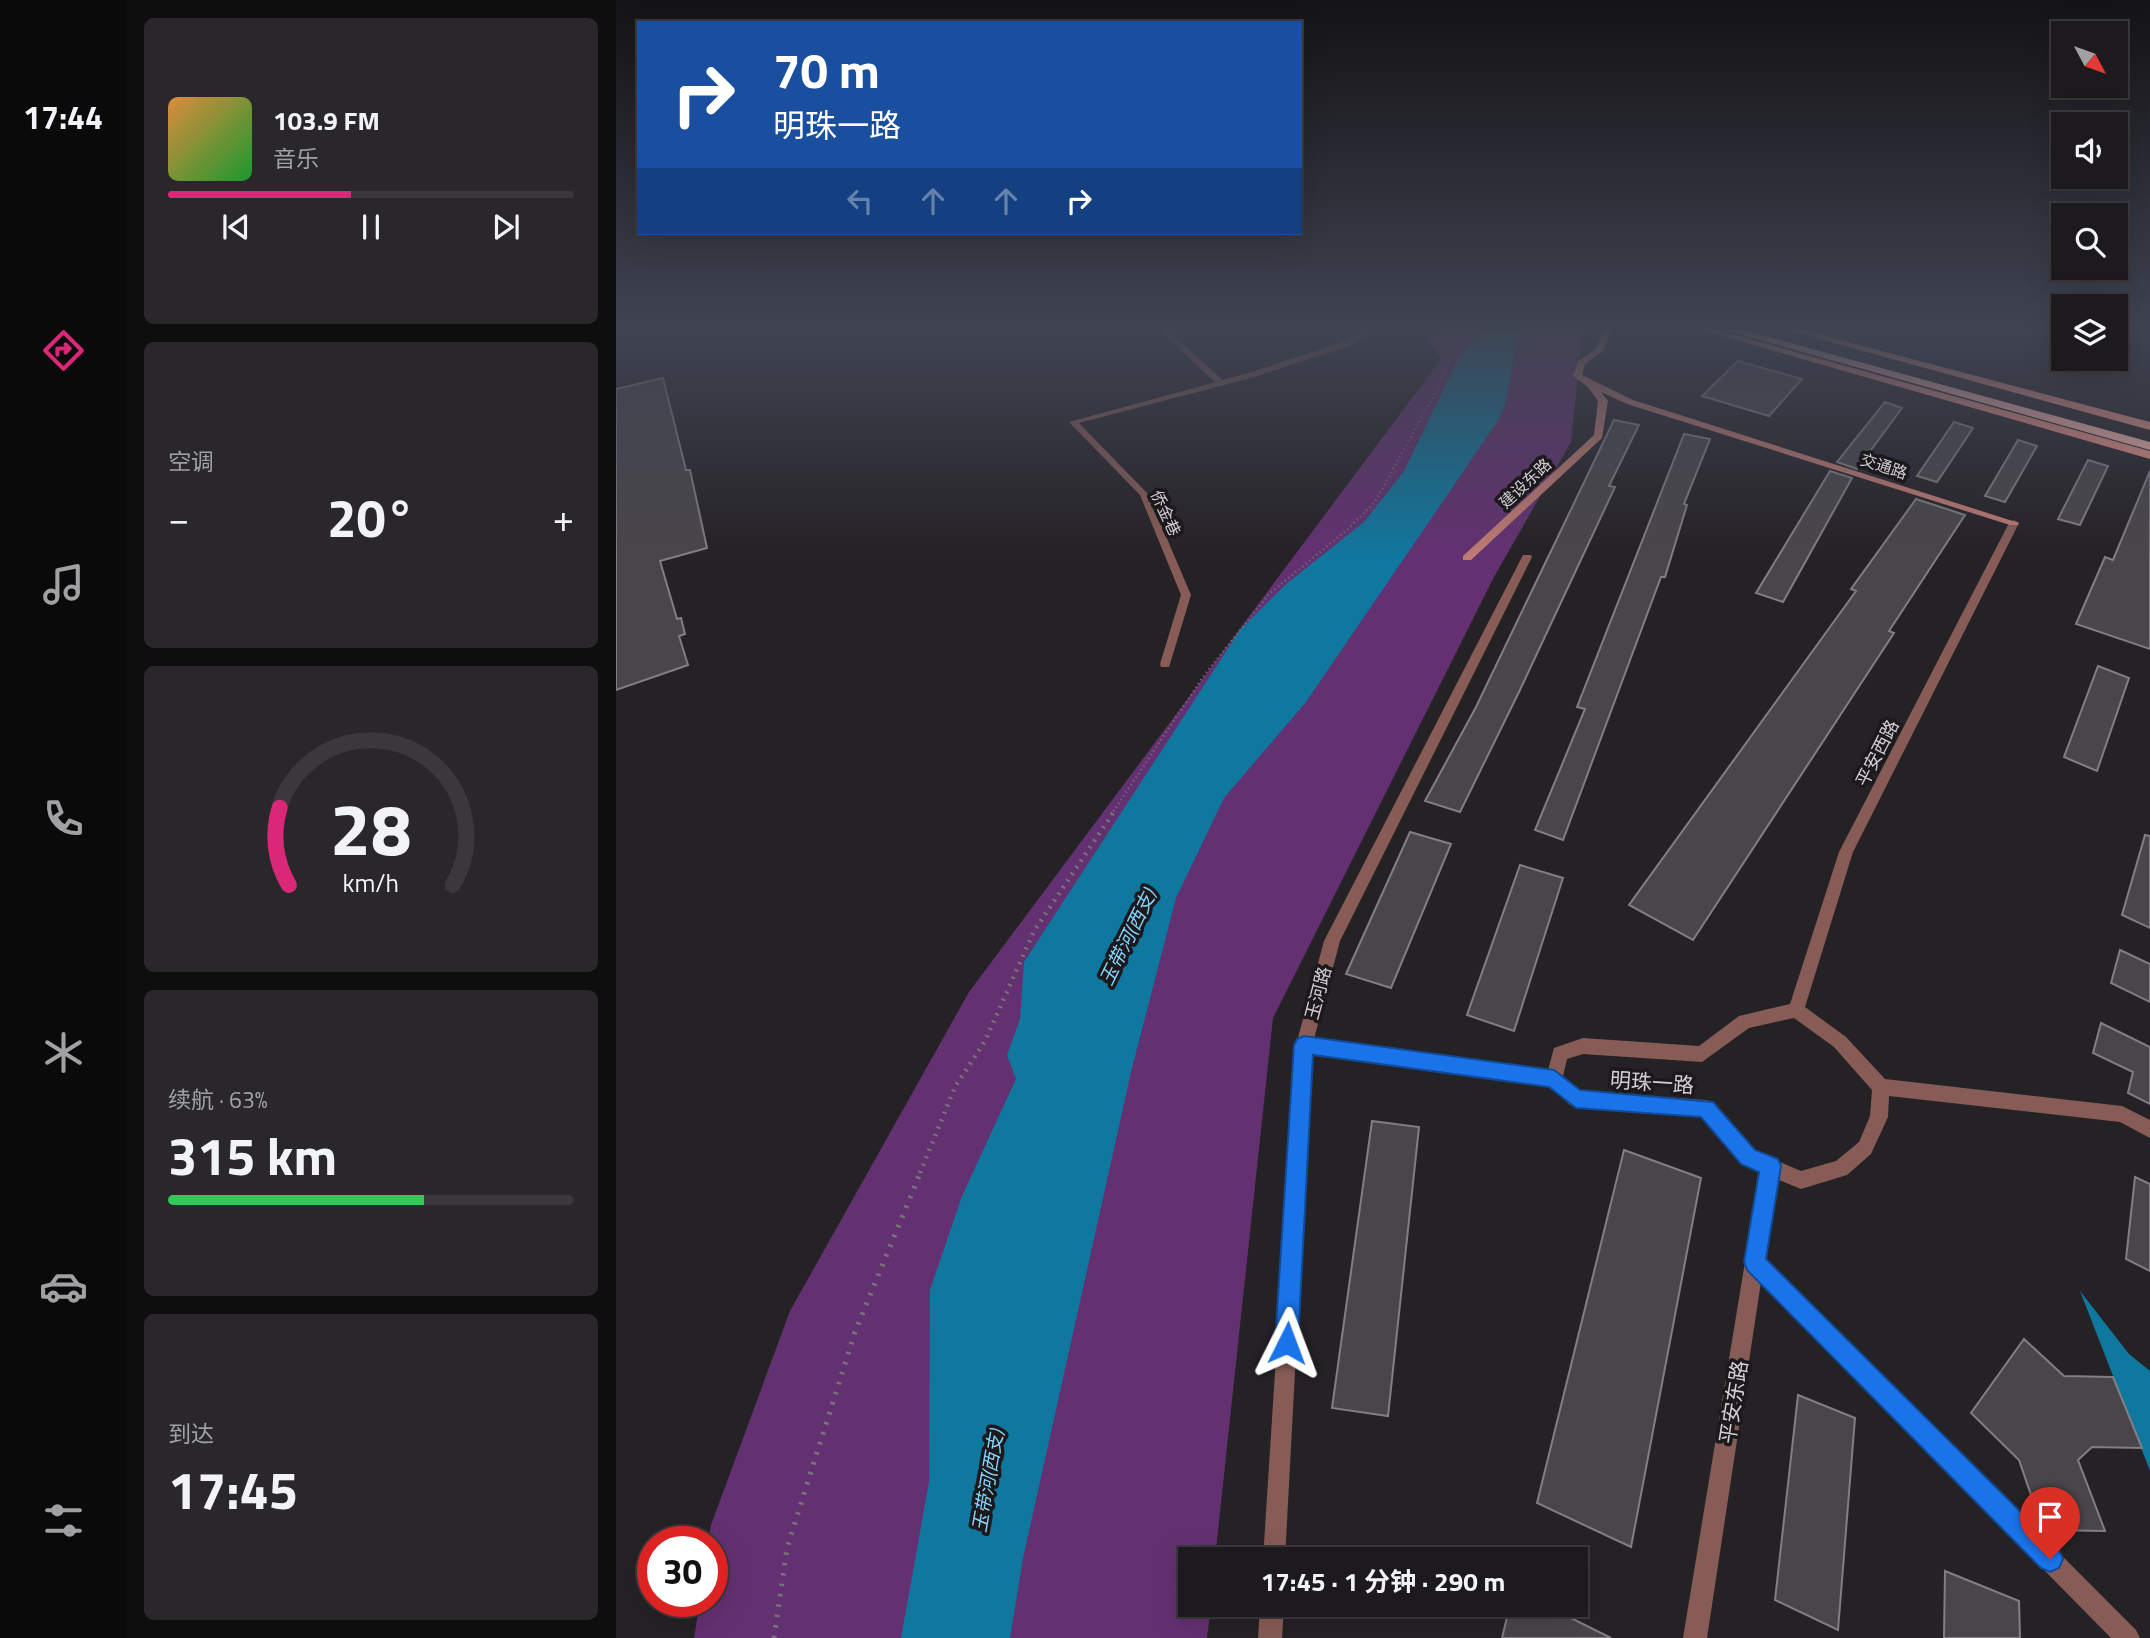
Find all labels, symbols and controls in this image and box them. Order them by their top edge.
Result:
north arrow [2051,21,2128,98]
map controls [2051,21,2128,371]
text: 70 m [773,32,880,107]
icon: right [658,49,749,140]
text: 17:44 [23,93,103,141]
text: 103.9 FM [273,101,380,140]
text: 明珠一路 [773,101,901,149]
button: sound [2051,112,2128,189]
text: 音乐 [273,141,319,176]
icon: left [841,182,879,220]
icon: ahead [914,182,952,220]
icon: ahead [987,182,1025,220]
icon: right [1060,182,1098,220]
button: search [2051,203,2128,280]
icon: previous [217,208,255,246]
icon: pause [352,208,390,246]
icon: next [487,208,525,246]
button: layers [2051,294,2128,371]
icon: directions [39,326,88,375]
text: 空调 [168,444,214,479]
street label: 交通路 [1857,447,1911,485]
street label: 建设东路 [1493,452,1557,514]
text: 20° [327,478,415,557]
street label: 侨金巷 [1145,486,1187,540]
text: − [168,489,189,547]
text: + [553,489,574,547]
icon: music [39,560,88,609]
street label: 平安西路 [1849,715,1905,791]
text: 28 [330,773,412,883]
icon: phone [39,794,88,843]
text: km/h [343,864,399,902]
water label: 玉带河(西支) [1091,883,1163,990]
street label: 玉河路 [1298,963,1338,1023]
icon: climate [39,1028,88,1077]
street label: 明珠一路 [1609,1063,1695,1101]
text: 续航 · 63% [168,1082,268,1117]
text: 315 km [168,1116,337,1195]
icon: car [39,1262,88,1311]
position arrow [1250,1306,1324,1380]
street label: 平安东路 [1711,1358,1755,1446]
text: 到达 [168,1416,214,1451]
water label: 玉带河(西支) [964,1426,1011,1535]
text: 17:45 [168,1450,298,1529]
pin [2020,1487,2080,1559]
icon: filters [39,1496,88,1545]
icon: arrive [2031,1498,2069,1536]
speed limit sign: 30 [637,1526,728,1617]
text: 17:45 · 1 分钟 · 290 m [1261,1562,1505,1601]

